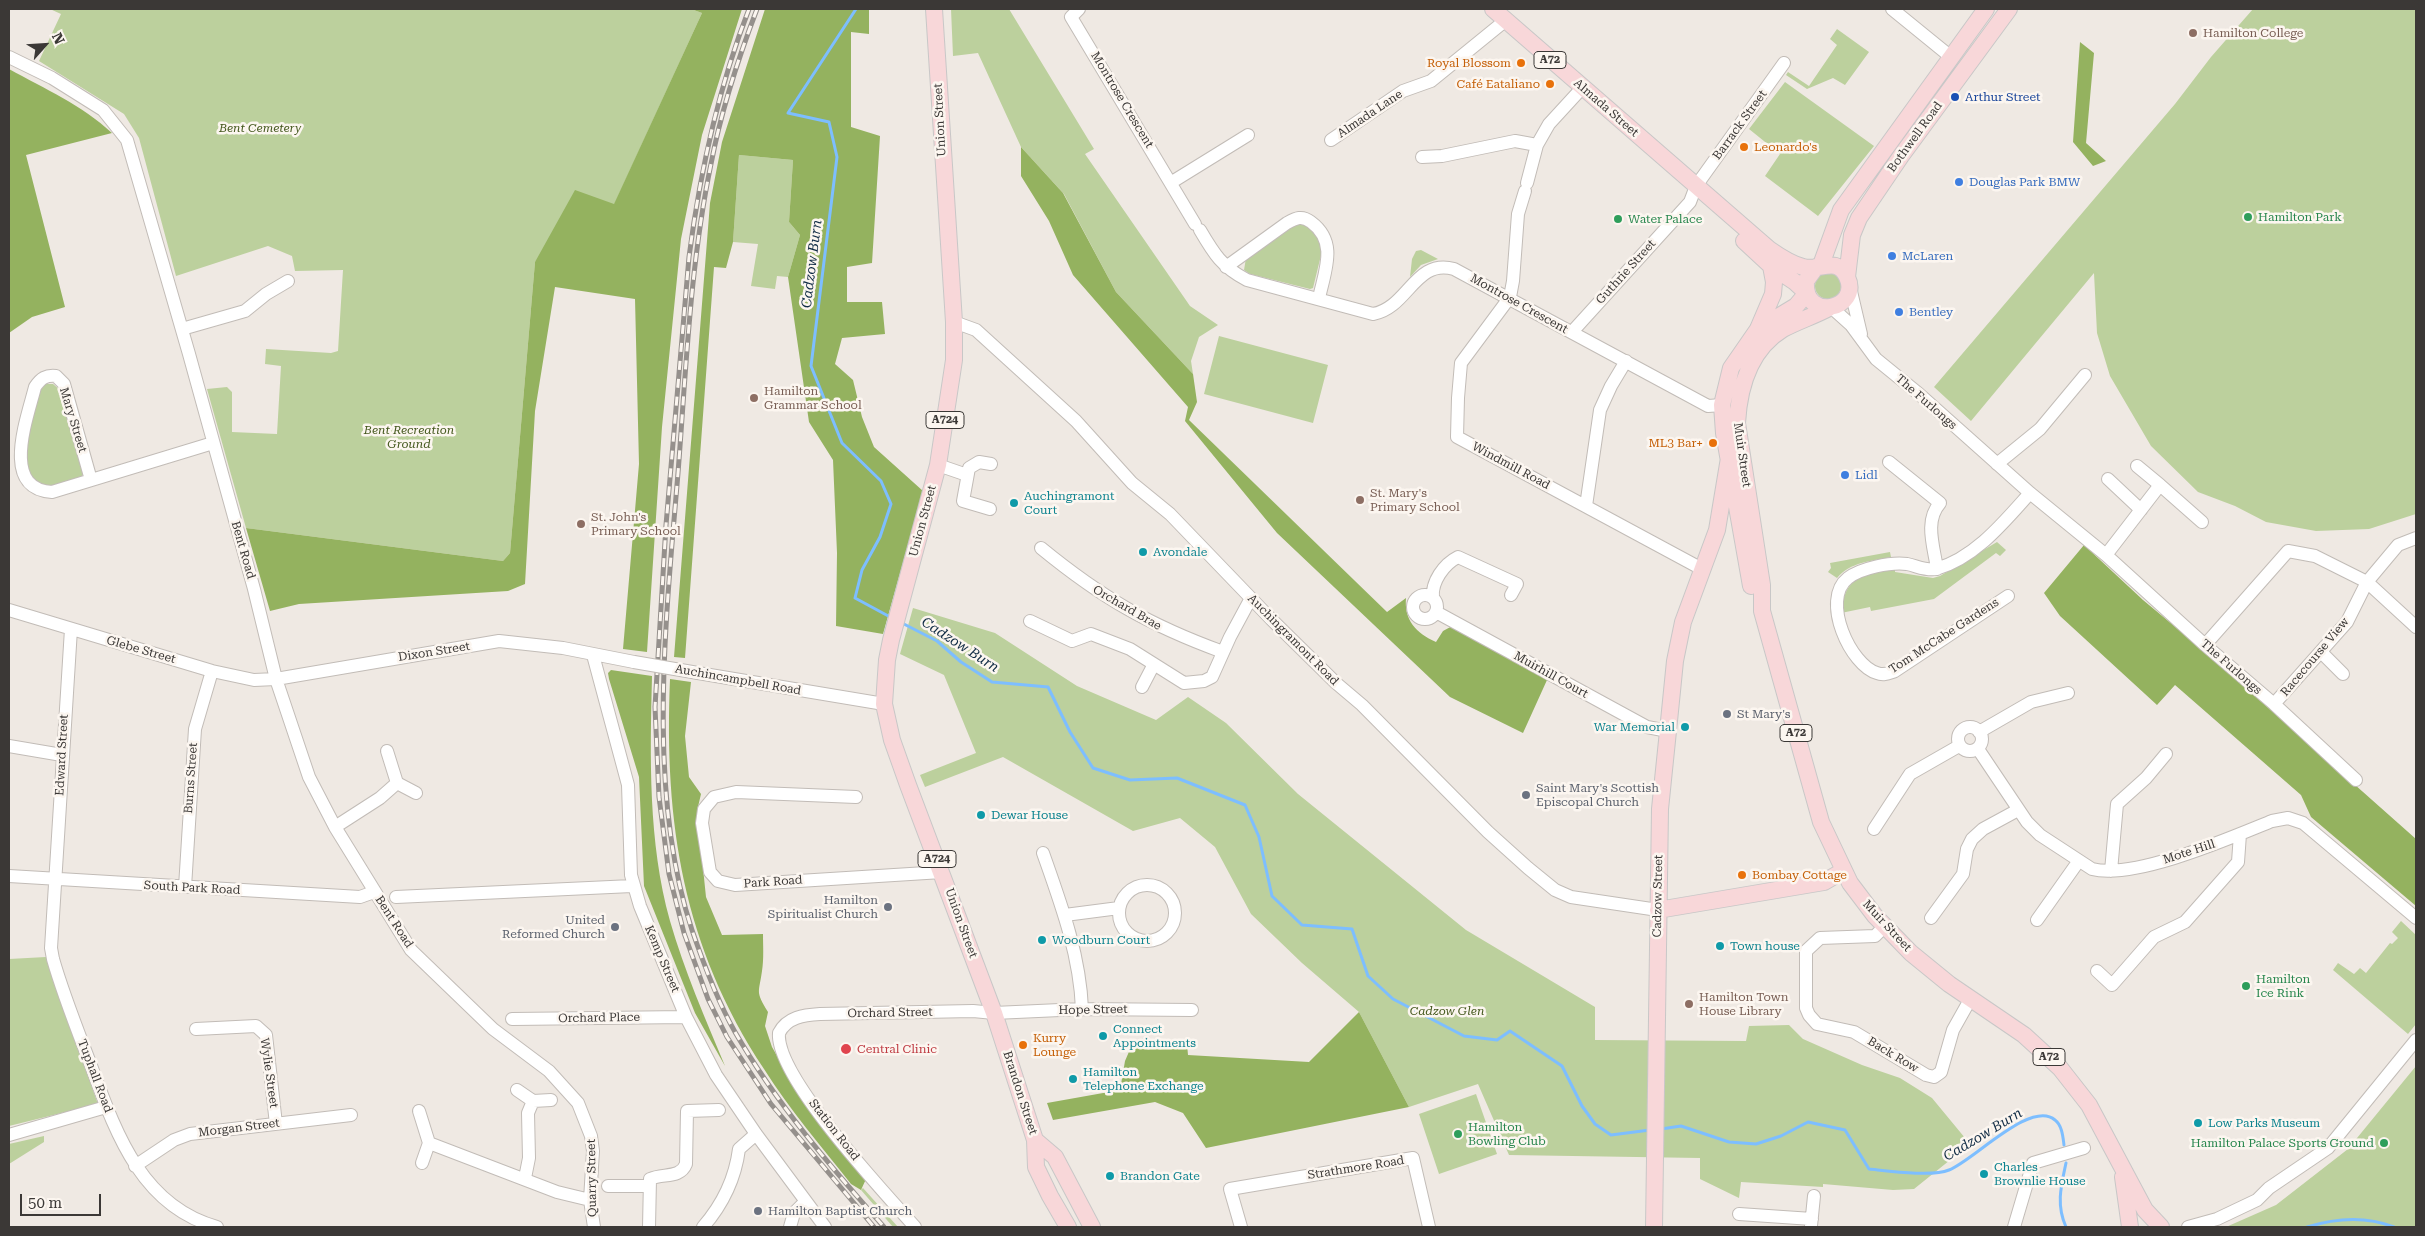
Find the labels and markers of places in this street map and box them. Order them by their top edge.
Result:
place label: Hamilton College [2203,26,2303,40]
marker: Hamilton College [2187,27,2199,39]
place label: Royal Blossom [1427,56,1511,70]
marker: Royal Blossom [1515,57,1527,69]
place label: Café Eataliano [1456,77,1540,91]
marker: Café Eataliano [1544,78,1556,90]
place label: Arthur Street [1965,90,2040,104]
marker: Arthur Street [1949,91,1961,103]
place label: Leonardo's [1754,140,1817,154]
marker: Leonardo's [1738,141,1750,153]
place label: Douglas Park BMW [1969,175,2080,189]
marker: Douglas Park BMW [1953,176,1965,188]
place label: Hamilton Park [2258,210,2342,224]
marker: Hamilton Park [2242,211,2254,223]
place label: Water Palace [1628,212,1702,226]
marker: Water Palace [1612,213,1624,225]
place label: McLaren [1902,249,1953,263]
marker: McLaren [1886,250,1898,262]
place label: Bentley [1909,305,1953,319]
marker: Bentley [1893,306,1905,318]
place label: Hamilton Grammar School [764,384,862,412]
marker: Hamilton Grammar School [748,392,760,404]
place label: ML3 Bar+ [1648,436,1703,450]
marker: ML3 Bar+ [1707,437,1719,449]
place label: Lidl [1855,468,1878,482]
marker: Lidl [1839,469,1851,481]
place label: St. Mary's Primary School [1370,486,1460,514]
place label: Auchingramont Court [1024,489,1114,517]
marker: St. Mary's Primary School [1354,494,1366,506]
marker: Auchingramont Court [1008,497,1020,509]
place label: St. John's Primary School [591,510,681,538]
marker: St. John's Primary School [575,518,587,530]
place label: Avondale [1153,545,1207,559]
marker: Avondale [1137,546,1149,558]
place label: St Mary's [1737,707,1791,721]
marker: St Mary's [1721,708,1733,720]
place label: War Memorial [1594,720,1675,734]
marker: War Memorial [1679,721,1691,733]
place label: Saint Mary's Scottish Episcopal Church [1536,781,1659,809]
marker: Saint Mary's Scottish Episcopal Church [1520,789,1532,801]
place label: Dewar House [991,808,1068,822]
marker: Dewar House [975,809,987,821]
place label: Bombay Cottage [1752,868,1847,882]
marker: Bombay Cottage [1736,869,1748,881]
place label: Hamilton Spiritualist Church [768,893,878,921]
marker: Hamilton Spiritualist Church [882,901,894,913]
place label: United Reformed Church [502,913,605,941]
marker: United Reformed Church [609,921,621,933]
place label: Woodburn Court [1052,933,1150,947]
marker: Woodburn Court [1036,934,1048,946]
place label: Town house [1730,939,1800,953]
marker: Town house [1714,940,1726,952]
place label: Hamilton Ice Rink [2256,972,2310,1000]
marker: Hamilton Ice Rink [2240,980,2252,992]
place label: Hamilton Town House Library [1699,990,1788,1018]
marker: Hamilton Town House Library [1683,998,1695,1010]
place label: Connect Appointments [1113,1022,1196,1050]
marker: Connect Appointments [1097,1030,1109,1042]
place label: Kurry Lounge [1033,1031,1076,1059]
marker: Kurry Lounge [1017,1039,1029,1051]
marker: Central Clinic [839,1042,853,1056]
place label: Central Clinic [857,1042,937,1056]
place label: Hamilton Telephone Exchange [1083,1065,1204,1093]
marker: Hamilton Telephone Exchange [1067,1073,1079,1085]
place label: Low Parks Museum [2208,1116,2320,1130]
marker: Low Parks Museum [2192,1117,2204,1129]
place label: Hamilton Bowling Club [1468,1120,1546,1148]
marker: Hamilton Bowling Club [1452,1128,1464,1140]
place label: Hamilton Palace Sports Ground [2191,1136,2374,1150]
marker: Hamilton Palace Sports Ground [2378,1137,2390,1149]
place label: Charles Brownlie House [1994,1160,2086,1188]
marker: Charles Brownlie House [1978,1168,1990,1180]
place label: Brandon Gate [1120,1169,1200,1183]
marker: Brandon Gate [1104,1170,1116,1182]
place label: Hamilton Baptist Church [768,1204,912,1218]
marker: Hamilton Baptist Church [752,1205,764,1217]

